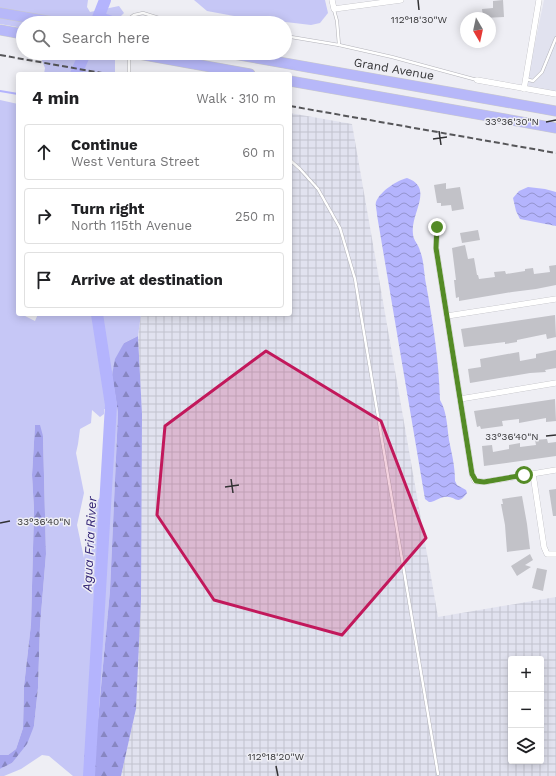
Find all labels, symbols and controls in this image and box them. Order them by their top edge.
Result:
north arrow [460,12,496,48]
text: 112°18'30"W [391,14,448,25]
search box [16,16,292,60]
icon: search [30,27,52,49]
text: Search here [62,29,150,47]
street label: Grand Avenue [353,55,435,83]
text: 4 min [32,88,79,108]
text: Walk · 310 m [196,91,276,106]
text: 33°36'30"N [485,116,539,127]
text: Continue [71,136,138,154]
icon: ahead [33,141,55,163]
text: 60 m [242,145,275,160]
text: West Ventura Street [71,154,199,169]
text: Turn right [71,200,144,218]
icon: right [33,205,55,227]
text: 250 m [235,209,275,224]
text: North 115th Avenue [71,218,192,233]
route end [428,218,446,236]
icon: arrive [33,269,55,291]
text: Arrive at destination [71,271,223,289]
text: 33°36'40"N [485,431,539,442]
route start [515,466,533,484]
water label: Agua Fria River [79,495,100,593]
text: 33°36'40"N [17,516,71,527]
map controls [508,656,544,764]
button: + [508,656,544,692]
button: − [508,692,544,728]
button: layers [508,728,544,764]
text: 112°18'20"W [248,751,305,762]

